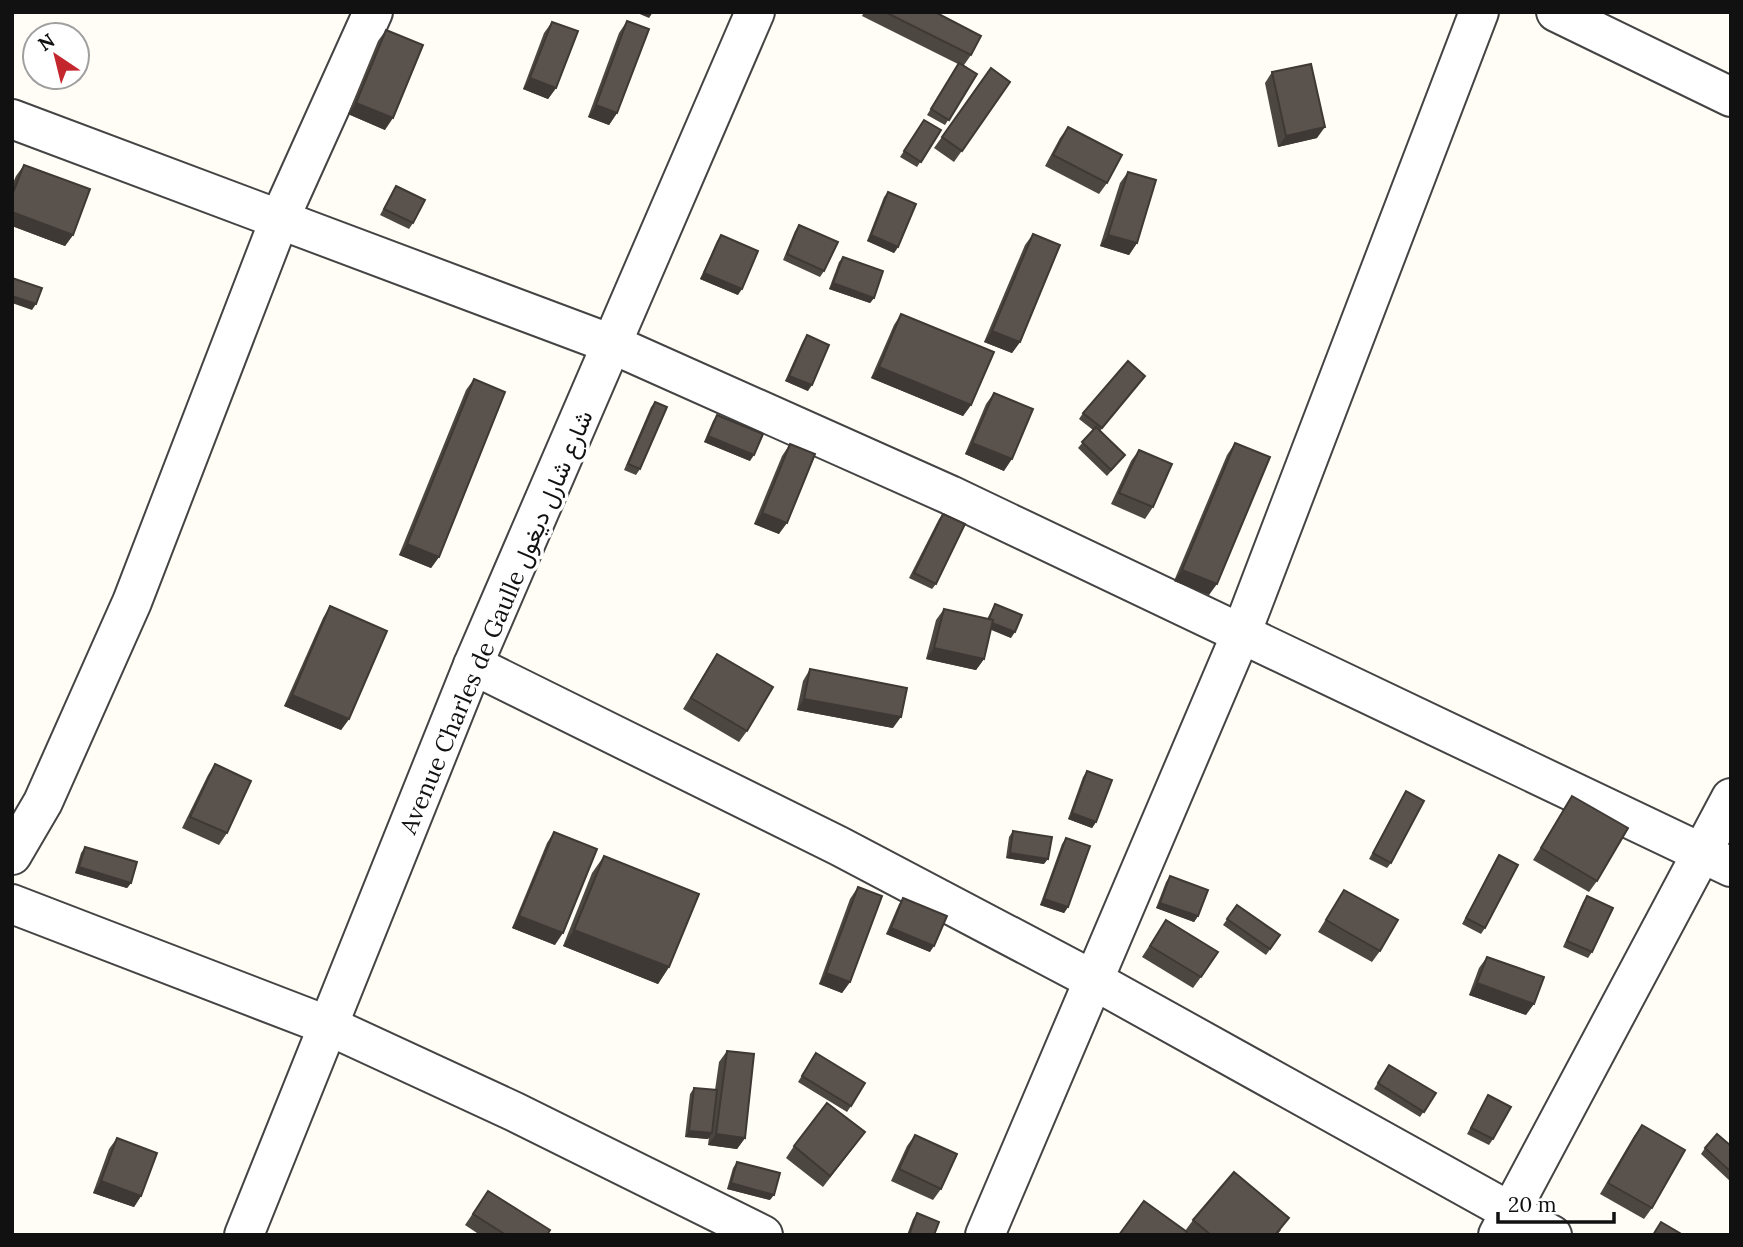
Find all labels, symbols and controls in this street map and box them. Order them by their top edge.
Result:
north arrow [21,21,91,91]
text: N [33,28,59,56]
street label: Avenue Charles de Gaulle شارع شارل ديغول [392,406,600,840]
scale bar [1498,1180,1614,1224]
text: 20 m [1508,1191,1557,1218]

